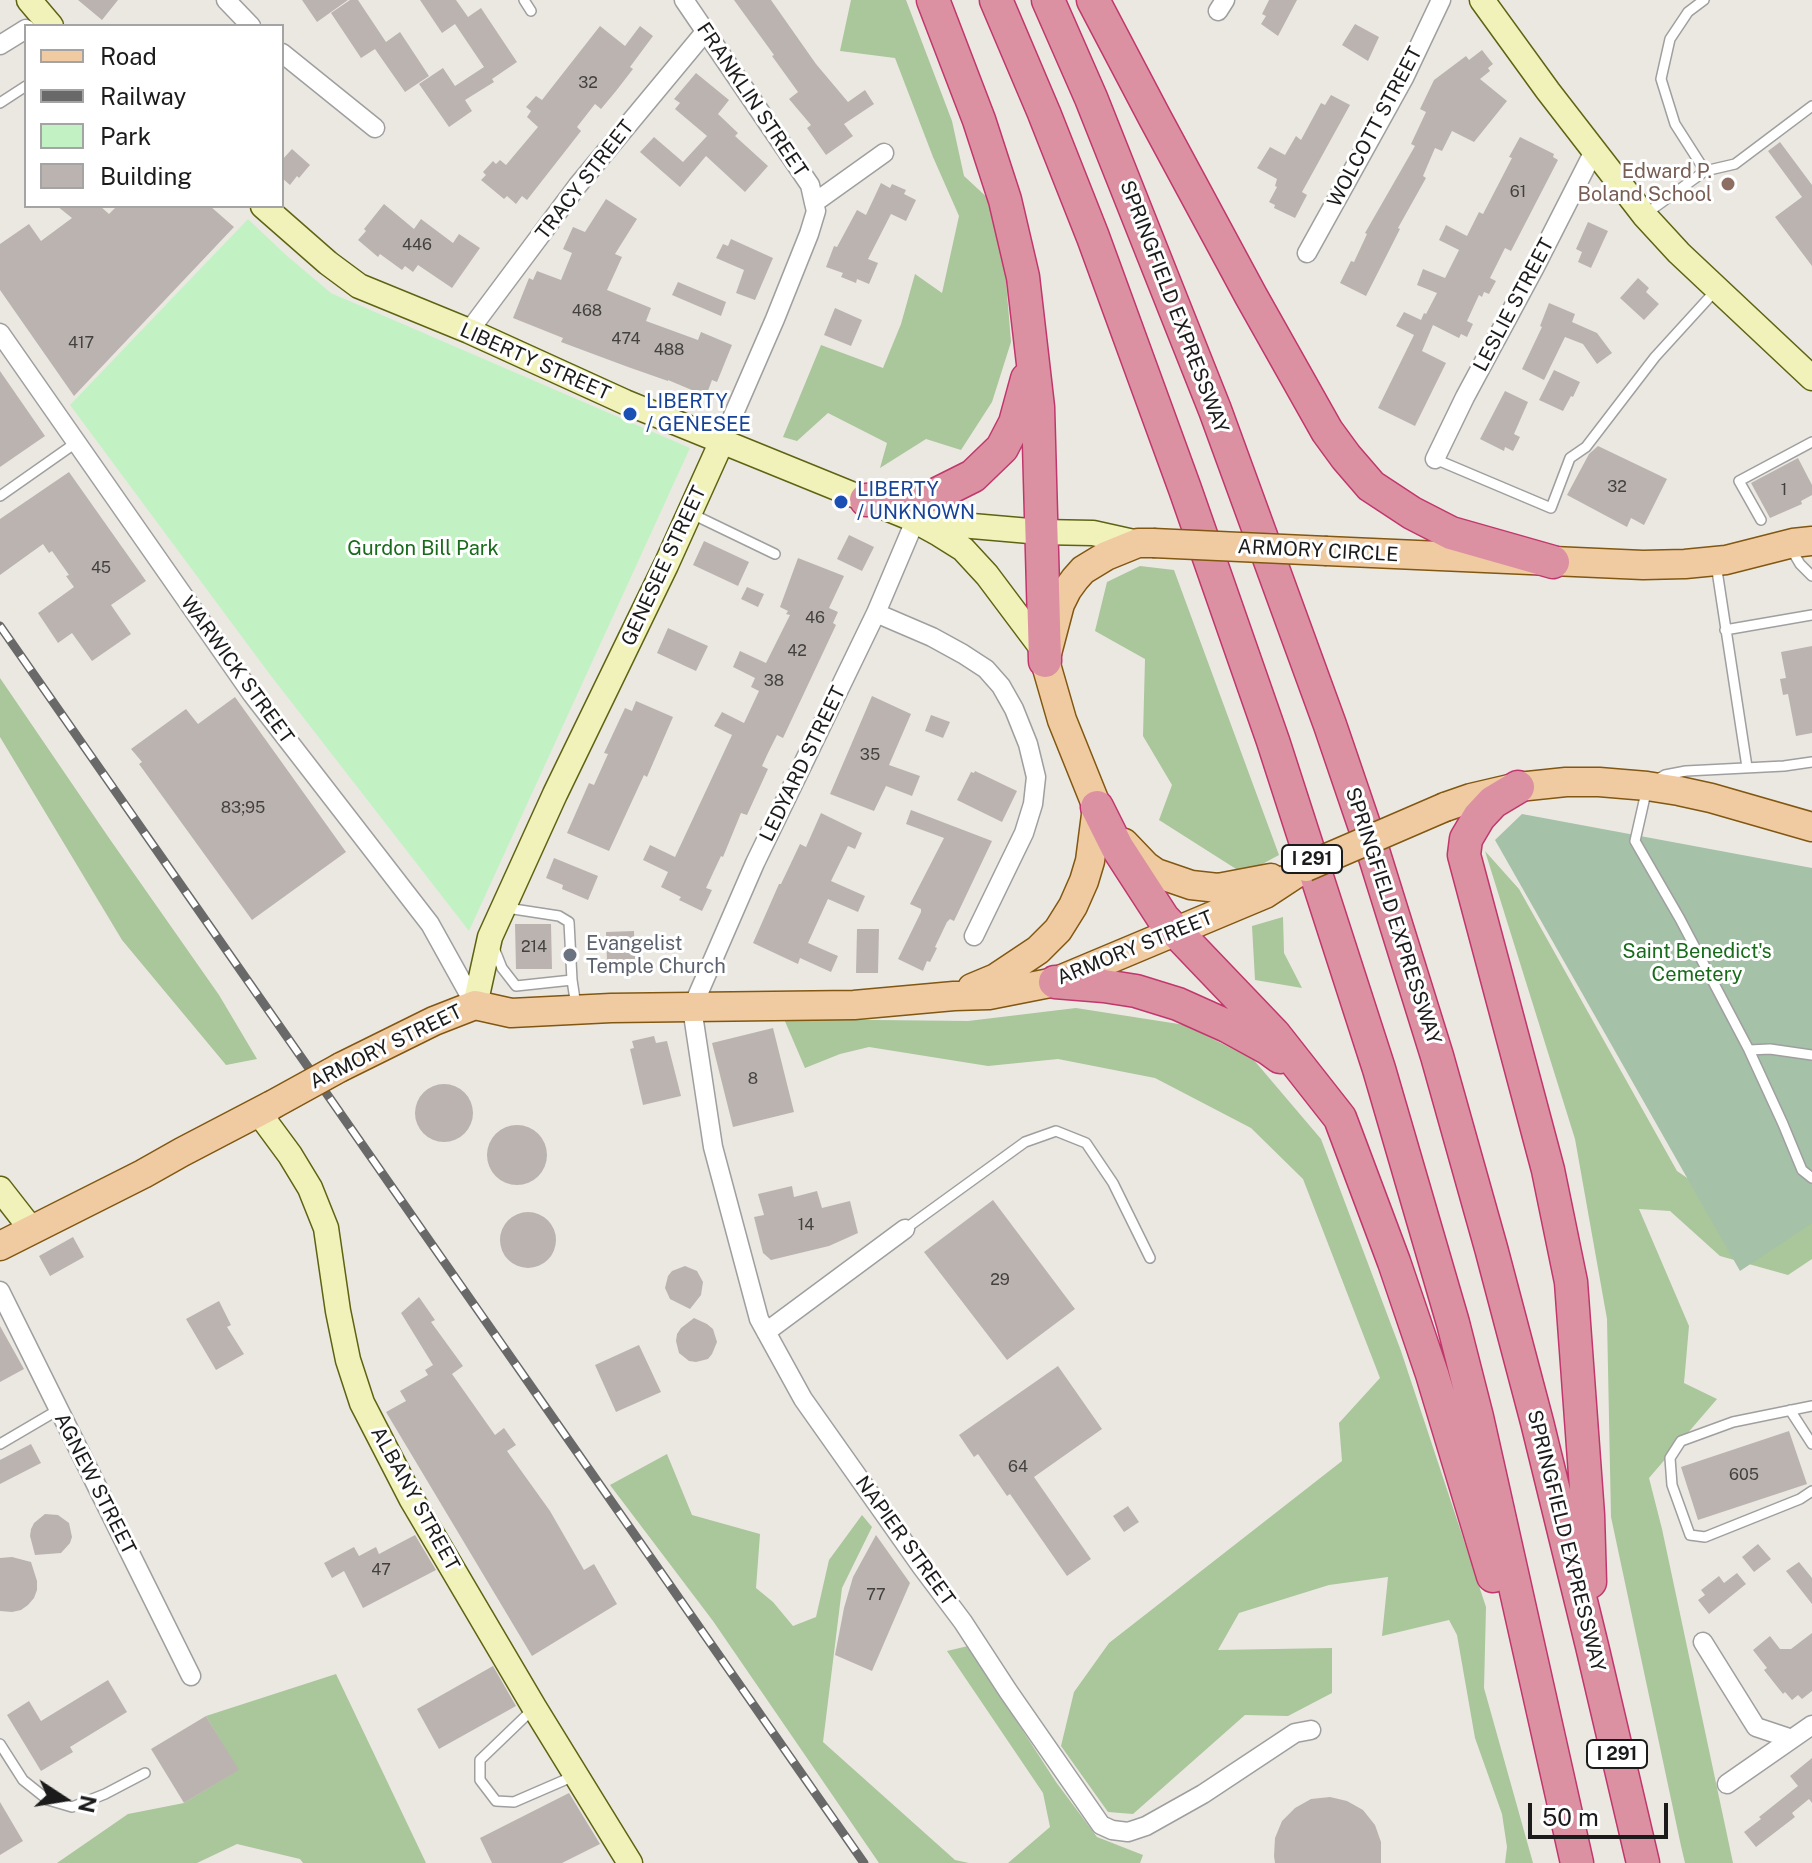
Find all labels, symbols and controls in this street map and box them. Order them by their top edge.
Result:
street label: FRANKLIN STREET [691,18,813,182]
legend [24,24,284,208]
text: Road [100,42,157,70]
street label: WOLCOTT STREET [1323,43,1427,211]
house number: 32 [578,73,598,93]
text: Railway [100,82,186,110]
street label: TRACY STREET [531,115,639,245]
text: Park [100,122,151,150]
place label: Edward P. Boland School [1578,160,1712,207]
text: Building [100,162,192,190]
marker: Edward P. Boland School [1719,175,1737,193]
street label: SPRINGFIELD EXPRESSWAY [1115,177,1233,437]
house number: 61 [1510,182,1526,202]
street label: LESLIE STREET [1469,234,1559,376]
house number: 446 [402,235,432,255]
house number: 468 [572,301,602,321]
street label: LIBERTY STREET [456,318,614,406]
house number: 474 [611,329,641,349]
house number: 417 [68,333,94,353]
house number: 488 [654,340,684,360]
place label: LIBERTY / GENESEE [646,390,751,437]
marker: LIBERTY / GENESEE [621,405,639,423]
house number: 32 [1607,477,1627,497]
place label: LIBERTY / UNKNOWN [857,478,975,525]
house number: 1 [1781,480,1787,500]
street label: GENESEE STREET [616,482,712,650]
marker: LIBERTY / UNKNOWN [832,493,850,511]
street label: ARMORY CIRCLE [1237,535,1399,567]
park label: Gurdon Bill Park [347,537,499,561]
house number: 45 [91,558,111,578]
street label: WARWICK STREET [175,592,299,748]
house number: 46 [805,608,825,628]
house number: 42 [787,641,807,661]
house number: 38 [764,671,784,691]
street label: LEDYARD STREET [755,682,851,846]
house number: 35 [860,745,880,765]
street label: SPRINGFIELD EXPRESSWAY [1340,784,1446,1048]
house number: 83;95 [221,798,265,818]
road number: I 291 [1282,845,1342,873]
street label: ARMORY STREET [1054,906,1216,990]
place label: Evangelist Temple Church [586,932,726,979]
house number: 214 [521,937,547,957]
park label: Saint Benedict's Cemetery [1622,940,1772,987]
marker: Evangelist Temple Church [561,946,579,964]
street label: ARMORY STREET [306,1000,466,1094]
house number: 8 [748,1069,758,1089]
house number: 14 [798,1215,814,1235]
house number: 29 [990,1270,1010,1290]
street label: SPRINGFIELD EXPRESSWAY [1522,1408,1610,1674]
street label: AGNEW STREET [49,1409,141,1559]
street label: ALBANY STREET [365,1423,465,1575]
house number: 64 [1008,1457,1028,1477]
house number: 605 [1729,1465,1759,1485]
street label: NAPIER STREET [850,1472,960,1610]
house number: 47 [371,1560,391,1580]
house number: 77 [866,1585,886,1605]
road number: I 291 [1587,1740,1647,1768]
north arrow [24,1759,104,1839]
scale bar [1532,1787,1672,1837]
text: N [73,1793,102,1815]
text: 50 m [1542,1803,1599,1831]

